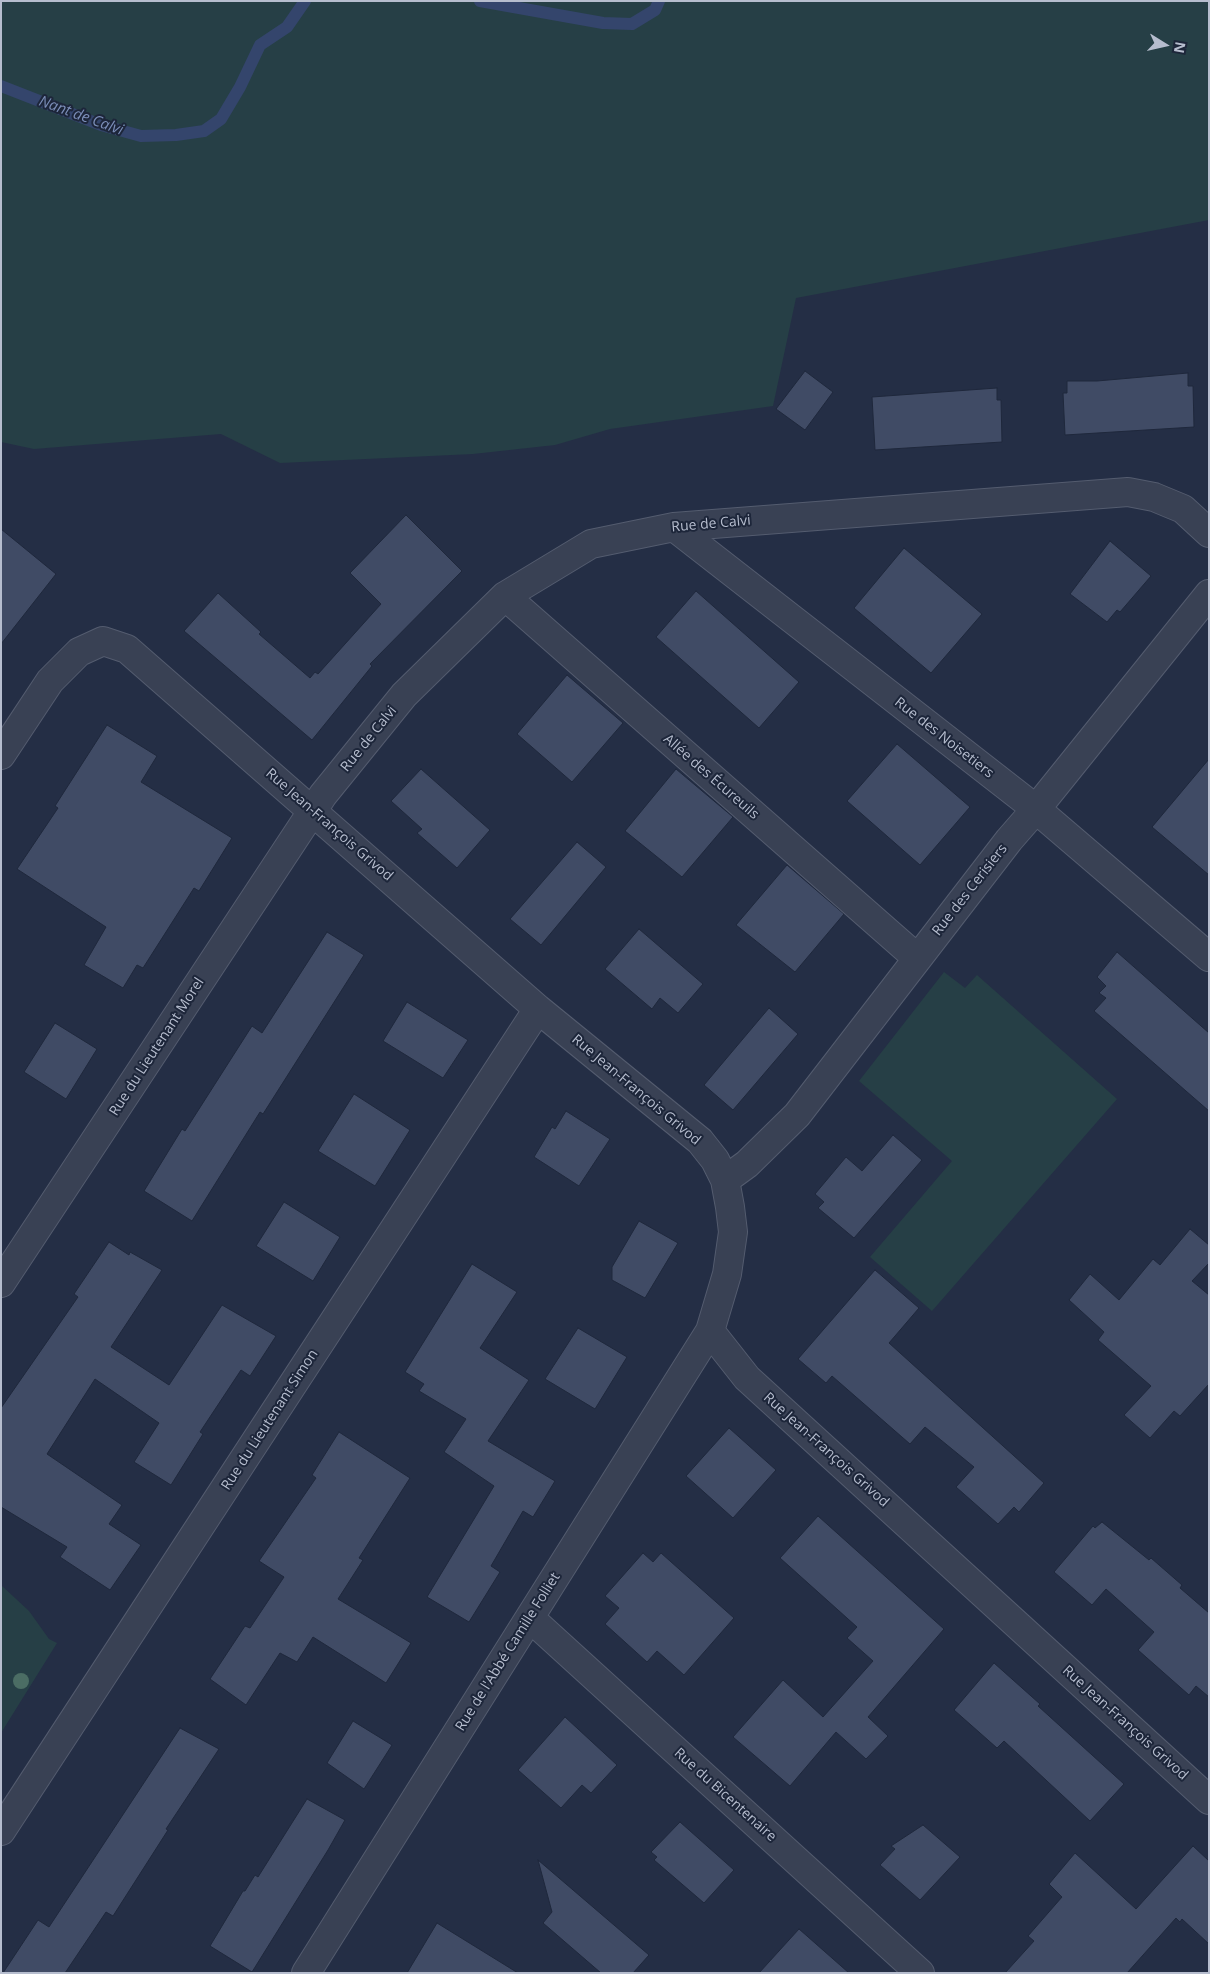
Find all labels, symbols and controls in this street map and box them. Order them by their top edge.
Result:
north arrow [1140,20,1190,70]
text: N [1170,40,1191,55]
water label: Nant de Calvi [36,92,126,140]
street label: Rue de Calvi [671,512,751,536]
street label: Rue des Noisetiers [891,694,997,782]
street label: Rue de Calvi [337,703,401,775]
street label: Allée des Écureuils [660,731,762,823]
street label: Rue Jean-François Grivod [262,765,396,885]
street label: Rue des Cerisiers [929,841,1011,939]
street label: Rue du Lieutenant Morel [106,975,208,1119]
street label: Rue Jean-François Grivod [568,1031,704,1149]
street label: Rue du Lieutenant Simon [218,1346,322,1494]
street label: Rue Jean-François Grivod [760,1389,892,1511]
street label: Rue de l'Abbé Camille Folliet [452,1570,564,1734]
street label: Rue Jean-François Grivod [1059,1662,1191,1784]
street label: Rue du Bicentenaire [670,1745,780,1845]

